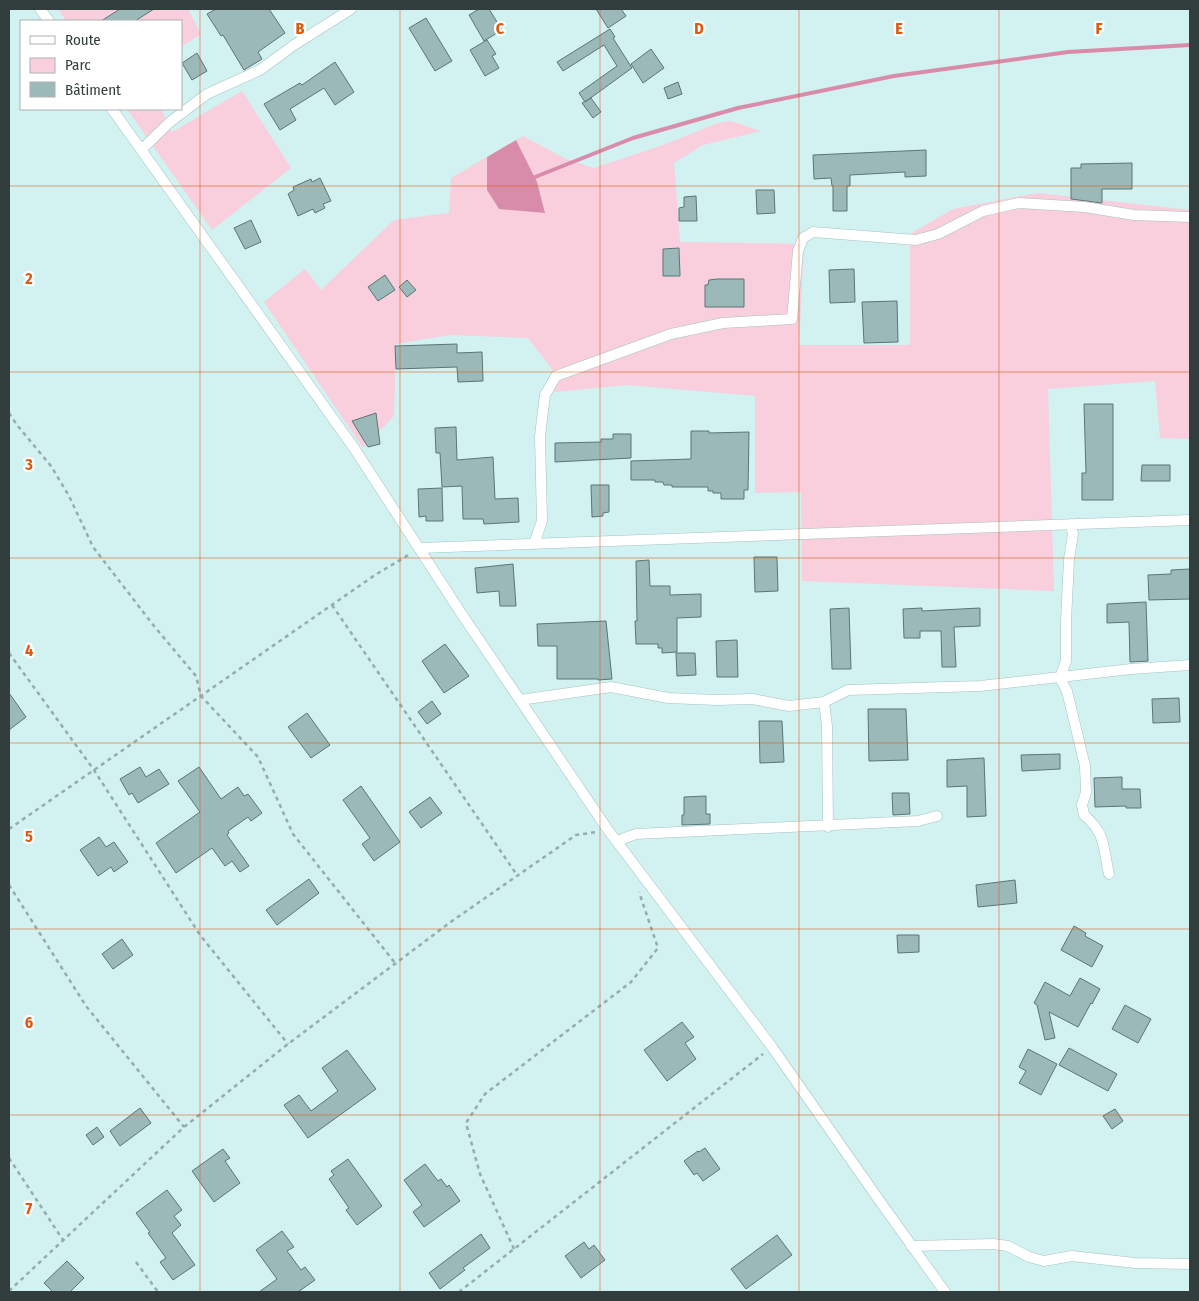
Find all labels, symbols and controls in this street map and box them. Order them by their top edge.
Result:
text: B [296,19,305,38]
text: C [496,19,505,38]
text: D [694,19,704,38]
text: E [895,19,903,38]
text: F [1095,19,1103,38]
legend [20,20,182,110]
text: Route [65,31,101,49]
text: Parc [65,56,91,74]
text: Bâtiment [65,81,121,99]
text: 2 [24,269,33,288]
text: 3 [24,455,33,474]
text: 4 [25,641,33,660]
text: 5 [25,827,33,846]
text: 6 [25,1013,33,1032]
text: 7 [26,1199,33,1218]

